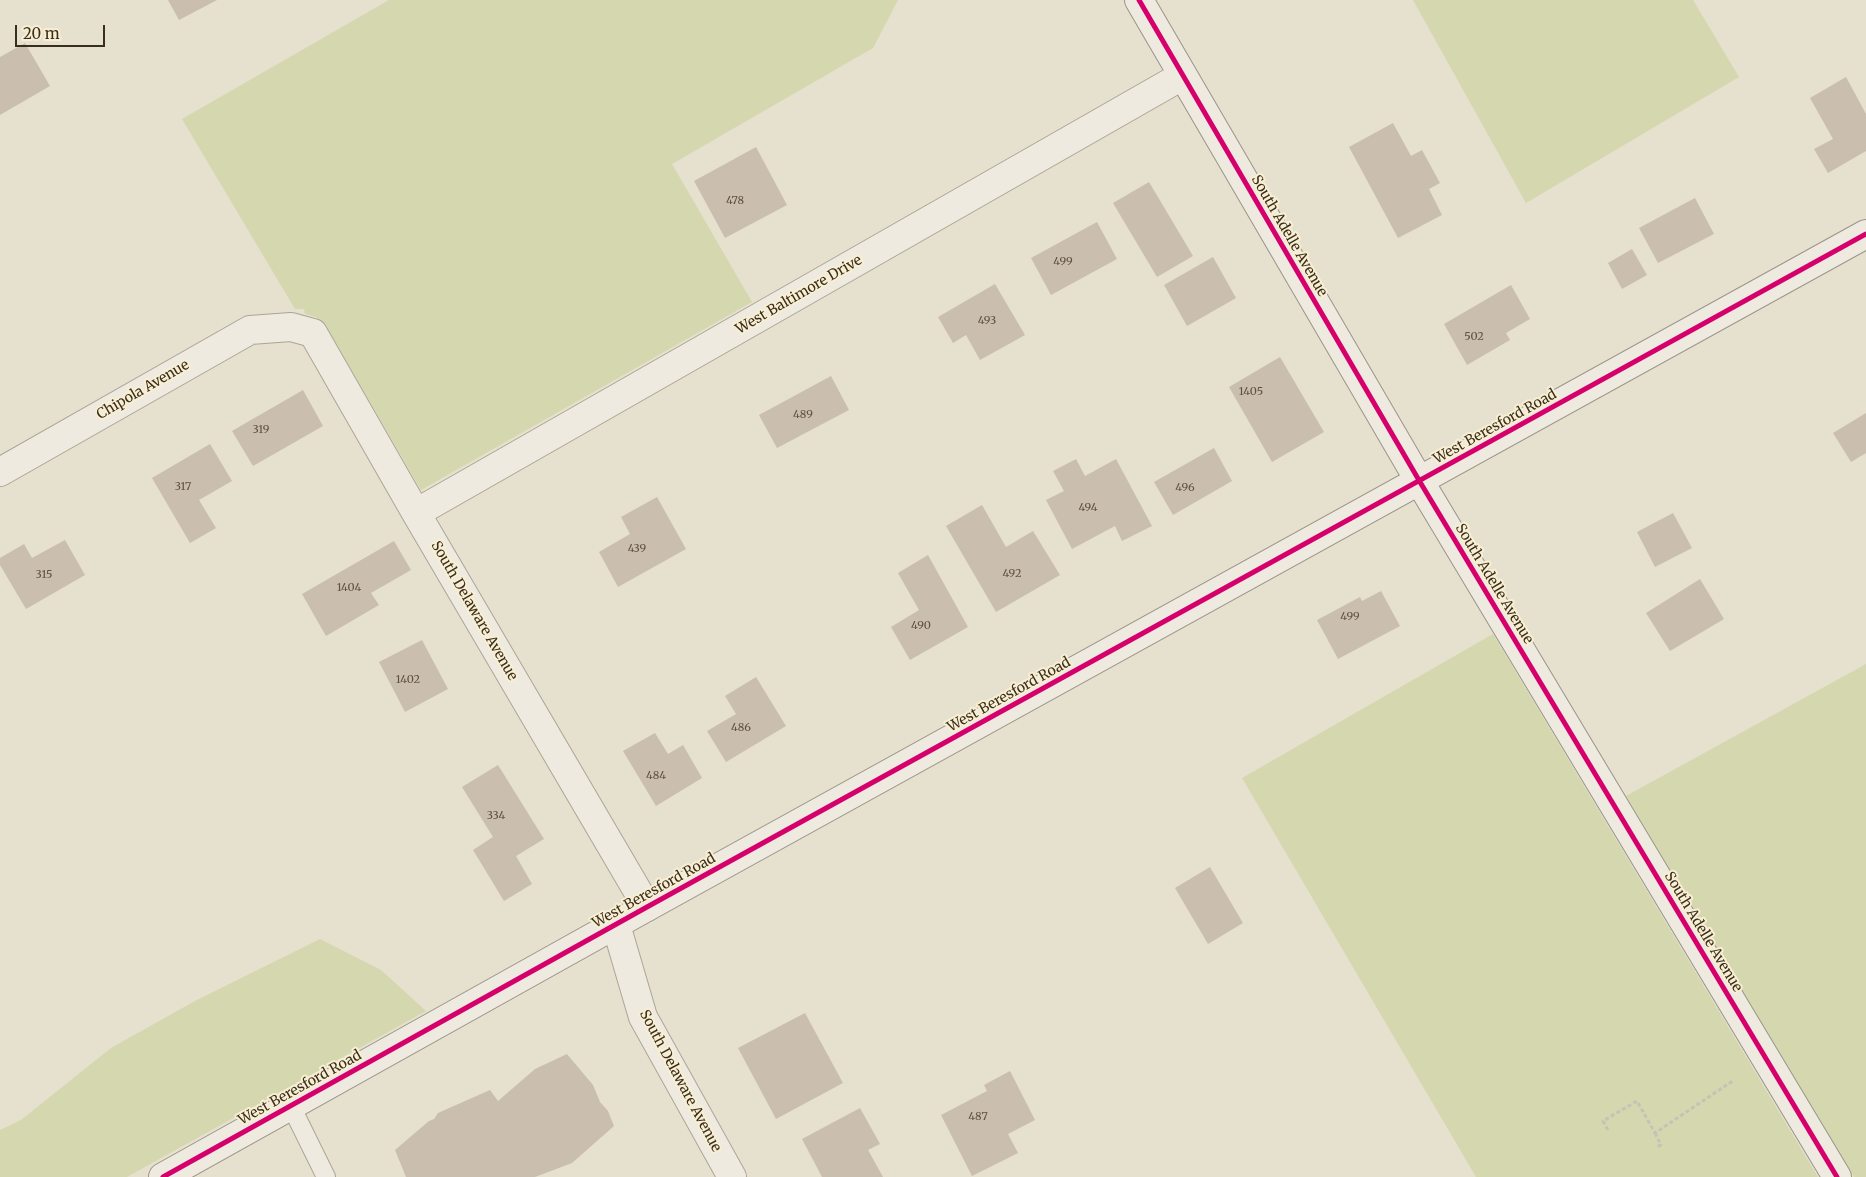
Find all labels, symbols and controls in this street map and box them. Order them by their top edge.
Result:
scale bar [18,15,108,47]
text: 20 m [23,24,60,43]
street label: South Adelle Avenue [1247,172,1331,300]
house number: 478 [726,194,744,208]
street label: West Baltimore Drive [733,252,865,338]
house number: 499 [1053,255,1073,269]
house number: 493 [978,314,996,328]
house number: 502 [1464,330,1484,344]
street label: Chipola Avenue [94,357,192,423]
house number: 1405 [1239,385,1263,399]
street label: West Beresford Road [1430,386,1560,468]
house number: 489 [793,408,813,422]
house number: 319 [253,423,269,437]
house number: 317 [175,480,191,494]
house number: 496 [1175,481,1195,495]
house number: 494 [1078,501,1098,515]
street label: South Adelle Avenue [1451,521,1537,647]
street label: South Delaware Avenue [427,538,521,684]
house number: 439 [628,542,646,556]
house number: 492 [1003,567,1021,581]
house number: 315 [36,568,52,582]
house number: 1404 [337,581,361,595]
house number: 499 [1340,610,1360,624]
house number: 490 [911,619,931,633]
street label: West Beresford Road [944,654,1074,736]
house number: 1402 [396,673,420,687]
house number: 486 [731,721,751,735]
house number: 484 [646,769,666,783]
house number: 334 [487,809,505,823]
street label: West Beresford Road [589,850,719,932]
street label: South Adelle Avenue [1660,869,1746,995]
street label: South Delaware Avenue [635,1007,725,1155]
street label: West Beresford Road [235,1047,365,1129]
house number: 487 [968,1110,988,1124]

